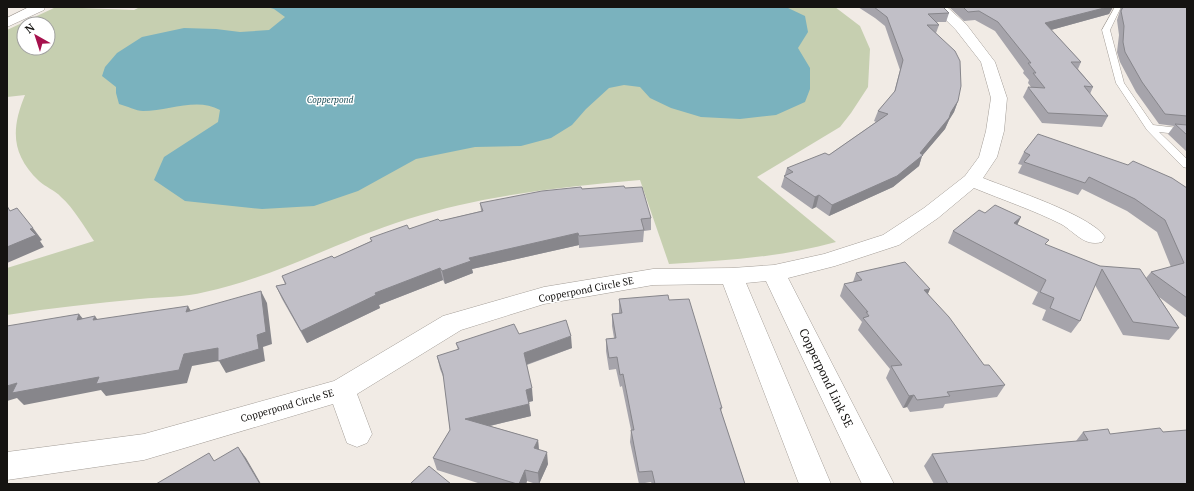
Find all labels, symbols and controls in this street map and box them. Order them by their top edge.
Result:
north arrow [16,16,56,56]
text: N [22,20,38,36]
water label: Copperpond [307,94,354,106]
street label: Copperpond Circle SE [537,274,635,305]
street label: Copperpond Link SE [796,326,857,430]
street label: Copperpond Circle SE [239,386,336,425]

